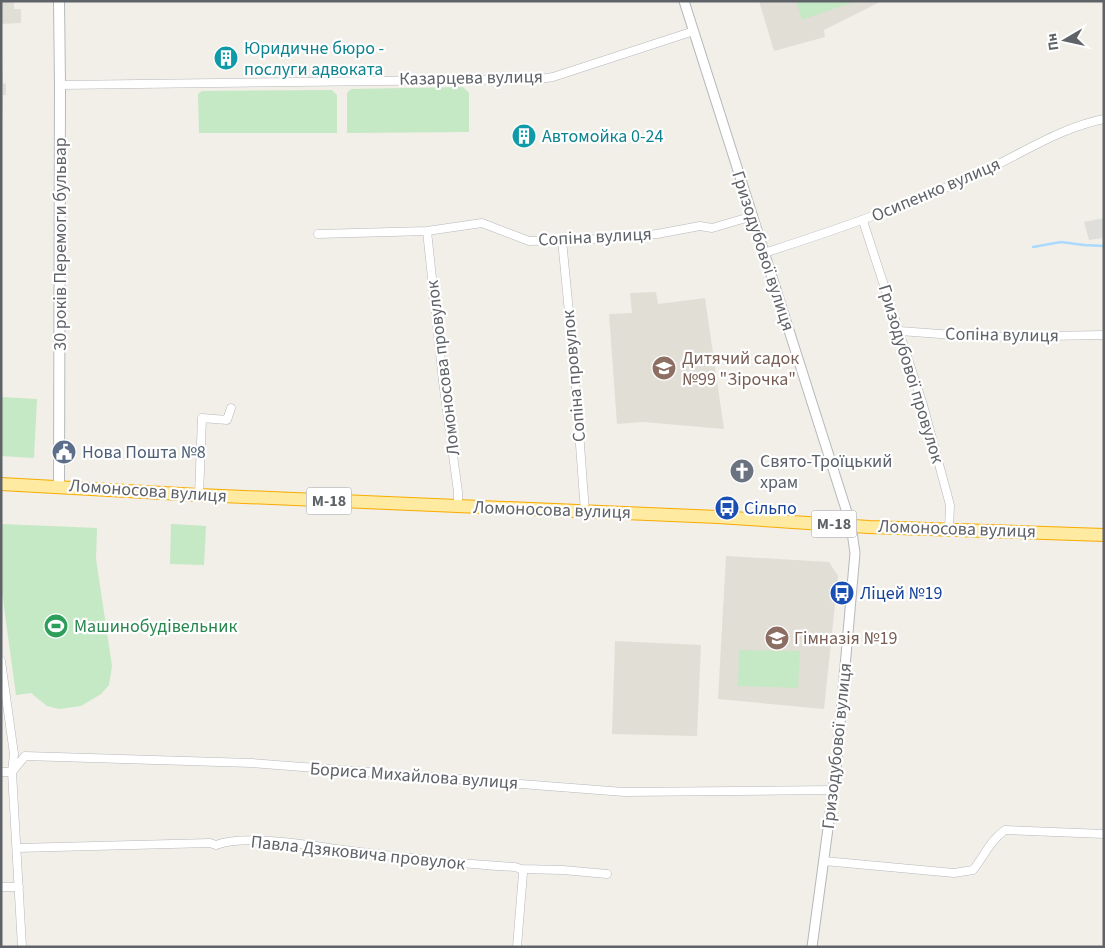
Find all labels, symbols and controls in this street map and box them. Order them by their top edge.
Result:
north arrow [1040,15,1090,65]
text: Пн [1042,32,1064,52]
place label: Юридичне бюро - послуги адвоката [244,36,384,82]
building icon: Юридичне бюро - послуги адвоката [213,45,239,71]
street label: Казарцева вулиця [399,64,543,92]
building icon: Автомойка 0-24 [511,123,537,149]
place label: Автомойка 0-24 [542,124,664,149]
street label: 30 років Перемоги бульвар [48,137,73,351]
street label: Осипенко вулиця [868,152,1004,228]
street label: Гризодубової вулиця [725,168,801,334]
street label: Сопіна вулиця [538,222,652,252]
street label: Ломоносова провулок [420,279,466,457]
street label: Гризодубової провулок [872,282,950,467]
street label: Сопіна провулок [556,309,592,443]
street label: Сопіна вулиця [945,322,1059,348]
place label: Дитячий садок №99 "Зірочка" [682,346,799,392]
school or university icon: Дитячий садок №99 "Зірочка" [651,355,677,381]
public building icon: Нова Пошта №8 [51,439,77,465]
place label: Нова Пошта №8 [82,440,206,465]
place label: Свято-Троїцький храм [760,449,892,495]
church icon: Свято-Троїцький храм [729,458,755,484]
street label: Ломоносова вулиця [68,473,228,509]
road number: М-18 [306,488,352,514]
street label: Ломоносова вулиця [473,495,631,525]
bus stop icon: Сільпо [714,495,740,521]
place label: Сільпо [744,496,797,521]
road number: М-18 [812,510,856,538]
street label: Ломоносова вулиця [878,514,1036,544]
bus stop icon: Ліцей №19 [829,580,855,606]
place label: Ліцей №19 [860,581,943,606]
sports icon: Машинобудівельник [43,613,69,639]
place label: Машинобудівельник [74,614,237,639]
school or university icon: Гімназія №19 [764,625,790,651]
place label: Гімназія №19 [794,626,897,651]
street label: Гризодубової вулиця [816,662,858,830]
street label: Бориса Михайлова вулиця [309,756,519,796]
street label: Павла Дзяковича провулок [249,829,467,877]

